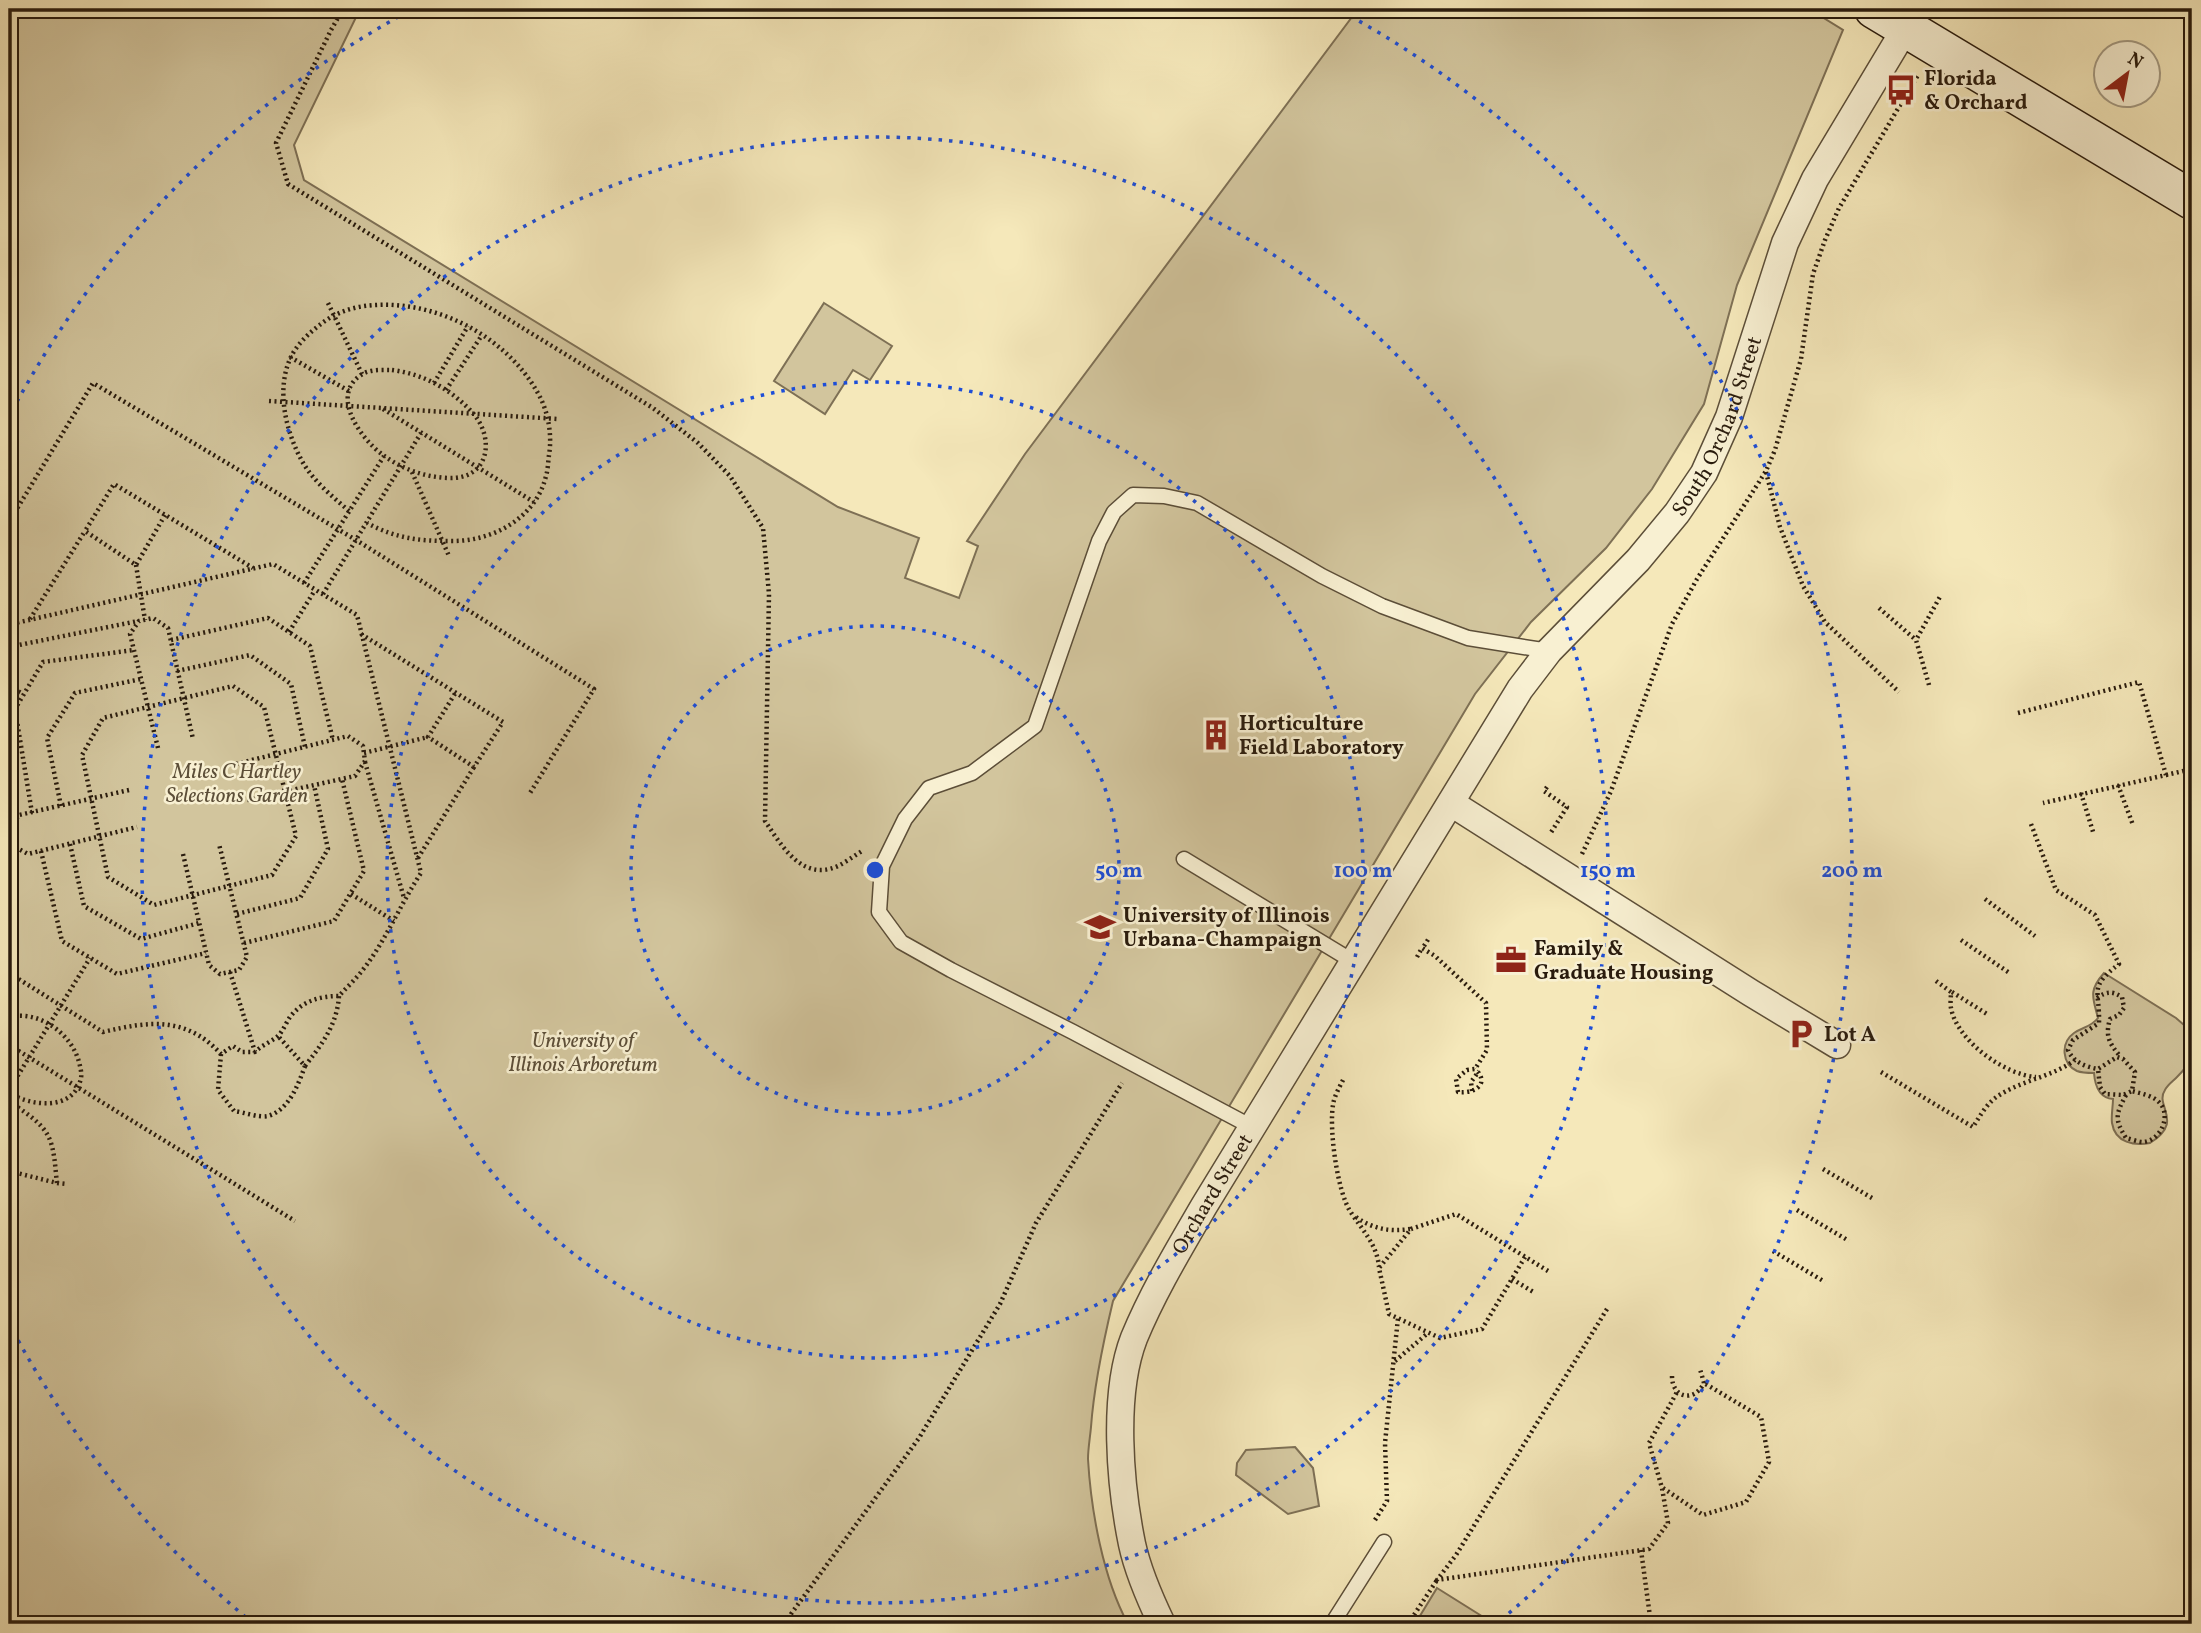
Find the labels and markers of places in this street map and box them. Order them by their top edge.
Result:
place label: Florida & Orchard [1924,65,2028,118]
bus stop icon: Florida & Orchard [1884,73,1918,107]
place label: Horticulture Field Laboratory [1239,710,1404,763]
building icon: Horticulture Field Laboratory [1199,718,1233,752]
centre of rings [863,858,887,882]
place label: University of Illinois Urbana-Champaign [1123,902,1330,955]
school or university icon: University of Illinois Urbana-Champaign [1083,910,1117,944]
place label: Family & Graduate Housing [1534,935,1713,988]
office icon: Family & Graduate Housing [1494,943,1528,977]
parking icon: Lot A [1784,1017,1818,1051]
place label: Lot A [1824,1021,1876,1050]

